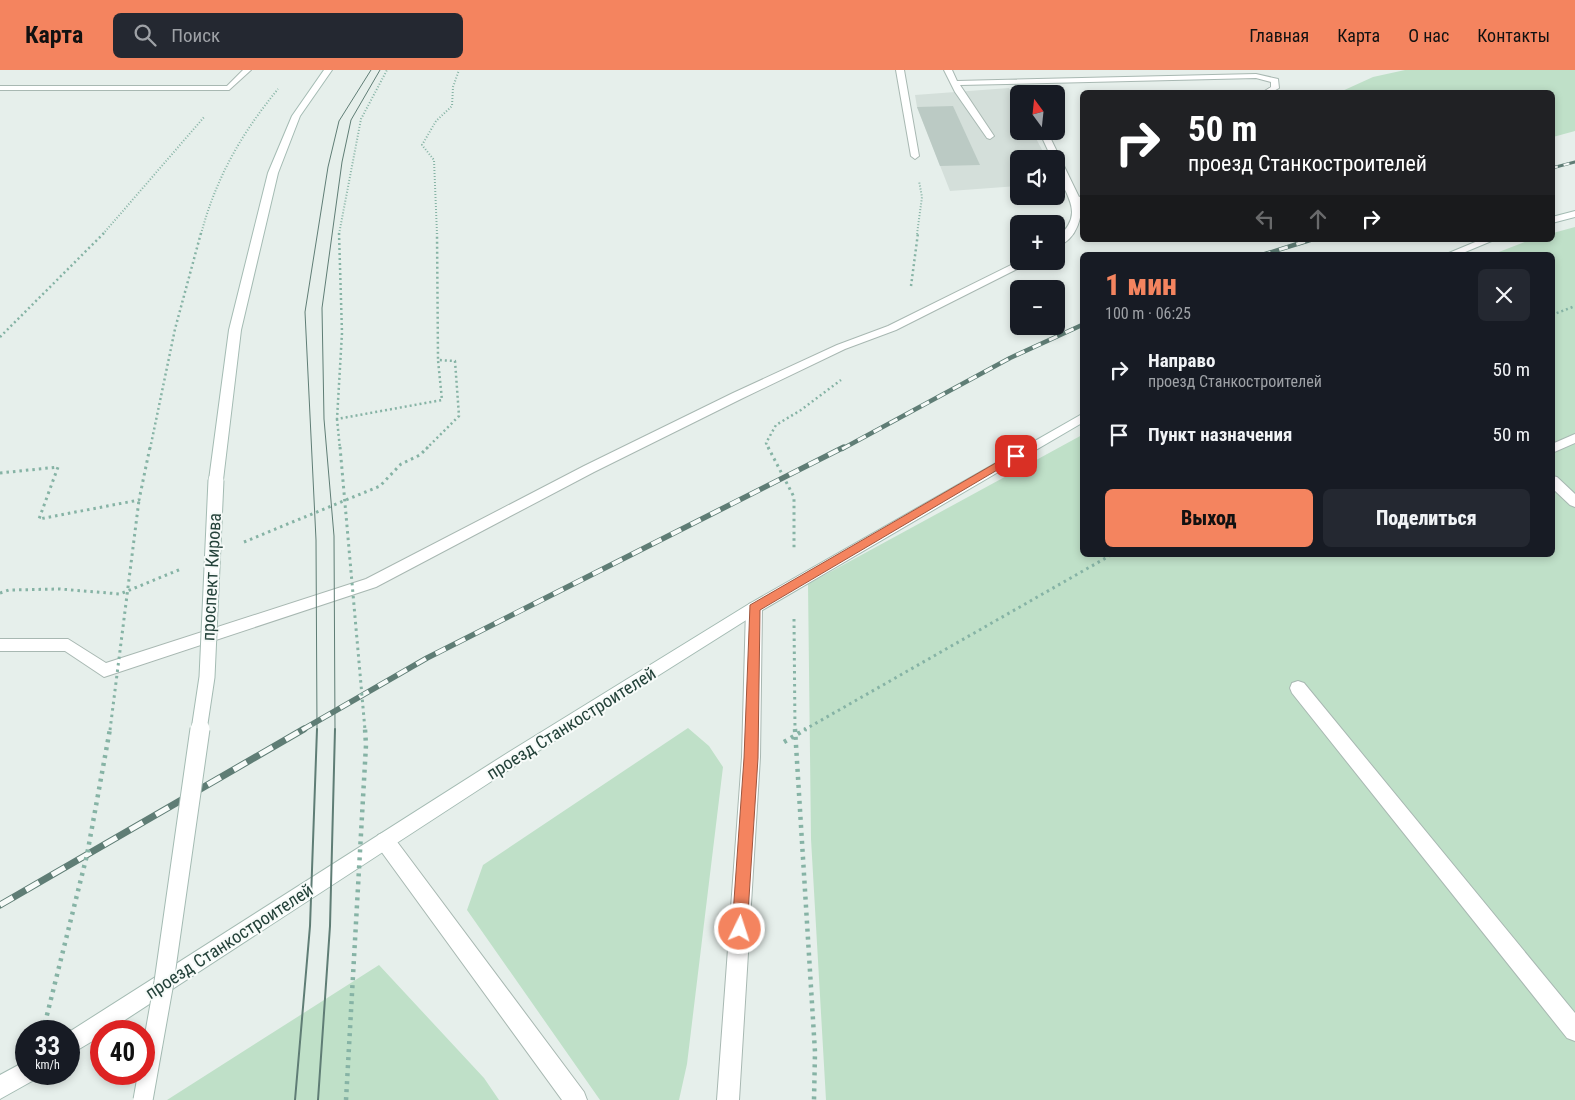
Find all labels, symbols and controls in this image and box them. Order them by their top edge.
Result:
search box [113,13,463,58]
text: Карта [25,21,83,49]
icon: search [131,21,159,49]
text: Поиск [171,24,220,47]
text: Главная [1249,25,1309,46]
text: Карта [1337,25,1380,46]
text: О нас [1408,25,1449,46]
text: Контакты [1477,25,1550,46]
north arrow [1010,85,1065,140]
map controls [1010,85,1065,335]
text: 50 m [1188,109,1257,150]
icon: right [1105,110,1170,175]
button: sound [1010,150,1065,205]
text: проезд Станкостроителей [1188,151,1427,176]
icon: left [1251,205,1279,233]
icon: ahead [1304,205,1332,233]
icon: right [1357,205,1385,233]
button: + [1010,215,1065,270]
text: 1 мин [1105,267,1177,302]
button: close [1478,269,1530,321]
button: − [1010,280,1065,335]
text: 100 m · 06:25 [1105,304,1191,323]
text: Направо [1148,349,1215,372]
icon: right [1105,356,1133,384]
text: 50 m [1493,358,1530,381]
text: проезд Станкостроителей [1148,372,1322,391]
icon: arrive [1105,421,1133,449]
text: Пункт назначения [1148,423,1292,446]
text: 50 m [1493,423,1530,446]
pin [995,435,1037,477]
icon: arrive [1002,442,1030,470]
button: Выход [1105,489,1313,547]
button: Поделиться [1323,489,1530,547]
street label: проспект Кирова [197,512,225,642]
street label: проезд Станкостроителей [483,662,659,784]
street label: проезд Станкостроителей [141,879,317,1003]
position arrow [713,902,765,954]
speed limit sign: 40 [90,1020,155,1085]
text: 33 [35,1032,60,1061]
text: km/h [35,1058,60,1072]

